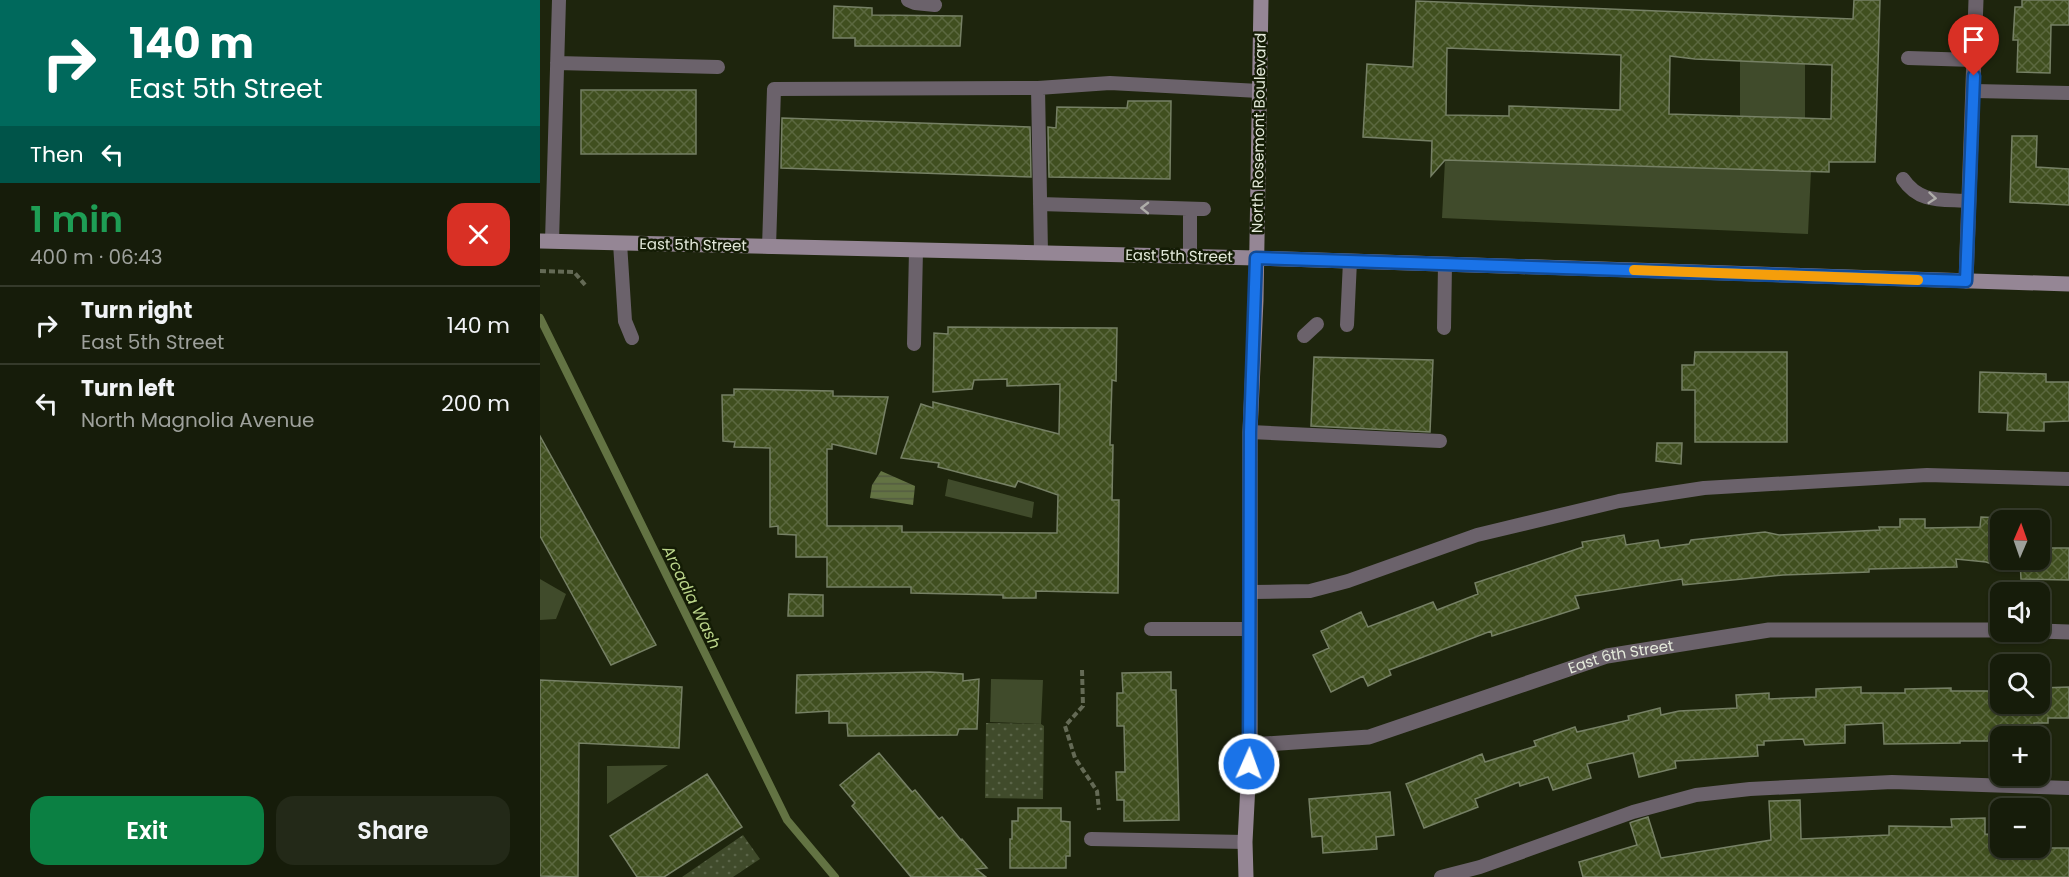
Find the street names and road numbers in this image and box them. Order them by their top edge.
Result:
street label: North Rosemont Boulevard [1246,33,1271,233]
street label: East 5th Street [639,233,747,256]
street label: East 5th Street [1125,244,1233,267]
street label: East 6th Street [1565,634,1675,679]

